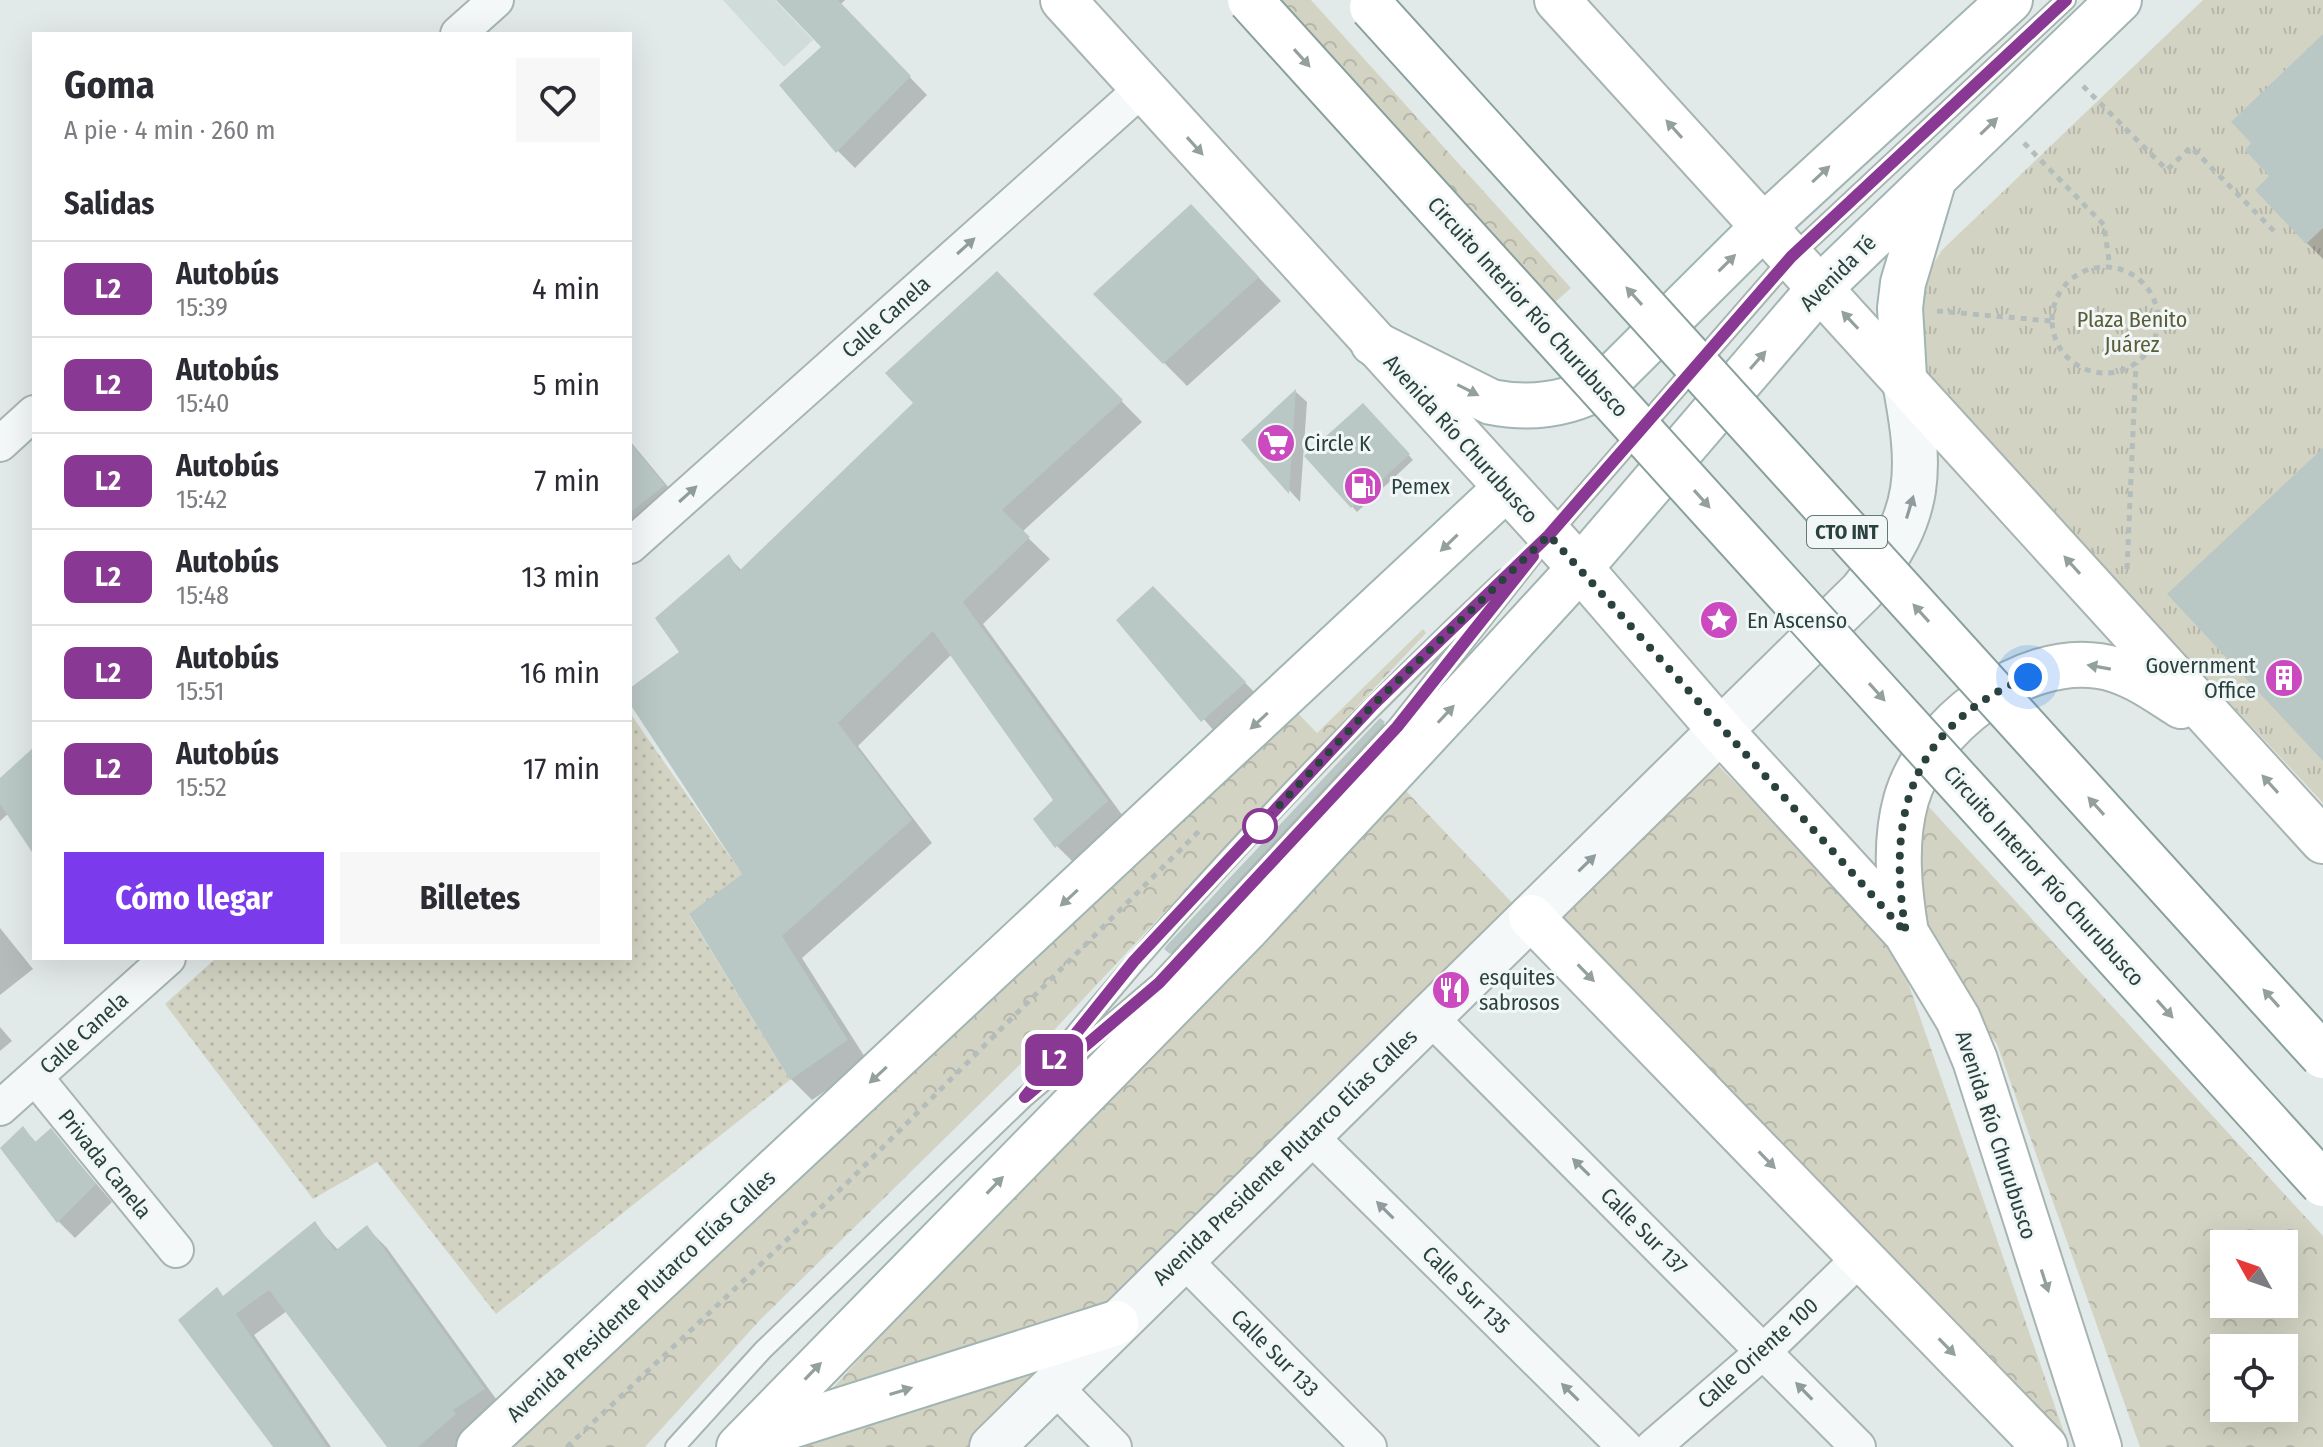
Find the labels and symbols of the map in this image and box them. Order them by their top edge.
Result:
one-way arrow [1293,47,1310,67]
one-way arrow [1979,117,1998,135]
one-way arrow [1666,120,1684,139]
one-way arrow [1186,136,1204,156]
one-way arrow [1811,166,1830,184]
street label: Circuito Interior Río Churubusco [1422,191,1634,423]
street label: Avenida Té [1794,229,1882,317]
one-way arrow [955,238,975,255]
one-way arrow [1717,254,1736,273]
street label: Calle Canela [836,270,936,364]
one-way arrow [1625,287,1643,306]
park label: Plaza Benito Juárez [2077,306,2187,358]
one-way arrow [1842,311,1860,330]
street label: Avenida Río Churubusco [1378,349,1544,529]
one-way arrow [1749,350,1766,370]
one-way arrow [1457,384,1480,397]
supermarket icon: Circle K [1255,422,1297,464]
place label: Circle K [1304,430,1371,457]
fuel station icon: Pemex [1342,465,1384,507]
place label: Pemex [1391,473,1450,500]
one-way arrow [679,485,698,503]
one-way arrow [1693,490,1711,509]
one-way arrow [1904,494,1917,518]
road number: CTO INT [1807,516,1887,548]
one-way arrow [1440,533,1459,552]
one-way arrow [2064,556,2082,575]
place icon: En Ascenso [1698,599,1740,641]
one-way arrow [1913,604,1931,623]
place label: En Ascenso [1747,607,1847,634]
place label: Government Office [2145,652,2257,704]
your location [2008,657,2048,697]
building icon: Government Office [2263,657,2305,699]
one-way arrow [2086,660,2111,672]
one-way arrow [1868,682,1886,702]
one-way arrow [1436,705,1454,724]
one-way arrow [1250,711,1269,729]
street label: Circuito Interior Río Churubusco [1938,760,2150,992]
one-way arrow [2262,775,2280,794]
one-way arrow [2088,796,2105,816]
unlabelled marker [1243,809,1277,843]
one-way arrow [1577,854,1596,872]
one-way arrow [1060,888,1079,906]
one-way arrow [1576,963,1594,982]
place label: esquites sabrosos [1479,964,1560,1016]
restaurant icon: esquites sabrosos [1430,969,1472,1011]
street label: Calle Canela [34,986,134,1080]
one-way arrow [2262,989,2280,1008]
one-way arrow [2155,999,2173,1018]
street label: Avenida Presidente Plutarco Elías Calles [1147,1023,1423,1291]
street label: Avenida Río Churubusco [1950,1027,2042,1243]
line badge: L2 [1018,1034,1090,1086]
one-way arrow [869,1065,888,1083]
street label: Privada Canela [53,1104,157,1224]
one-way arrow [1757,1150,1775,1169]
one-way arrow [1571,1158,1590,1177]
street label: Avenida Presidente Plutarco Elías Calles [501,1164,781,1428]
one-way arrow [985,1176,1004,1195]
street label: Calle Sur 137 [1595,1182,1693,1280]
one-way arrow [1376,1201,1395,1220]
north arrow [2210,1230,2298,1318]
street label: Calle Sur 135 [1417,1241,1515,1339]
one-way arrow [2039,1269,2051,1293]
street label: Calle Oriente 100 [1692,1292,1824,1414]
street label: Calle Sur 133 [1226,1304,1324,1402]
one-way arrow [1938,1337,1956,1356]
one-way arrow [804,1362,822,1381]
one-way arrow [1795,1382,1813,1401]
one-way arrow [1561,1383,1580,1402]
one-way arrow [889,1384,913,1397]

